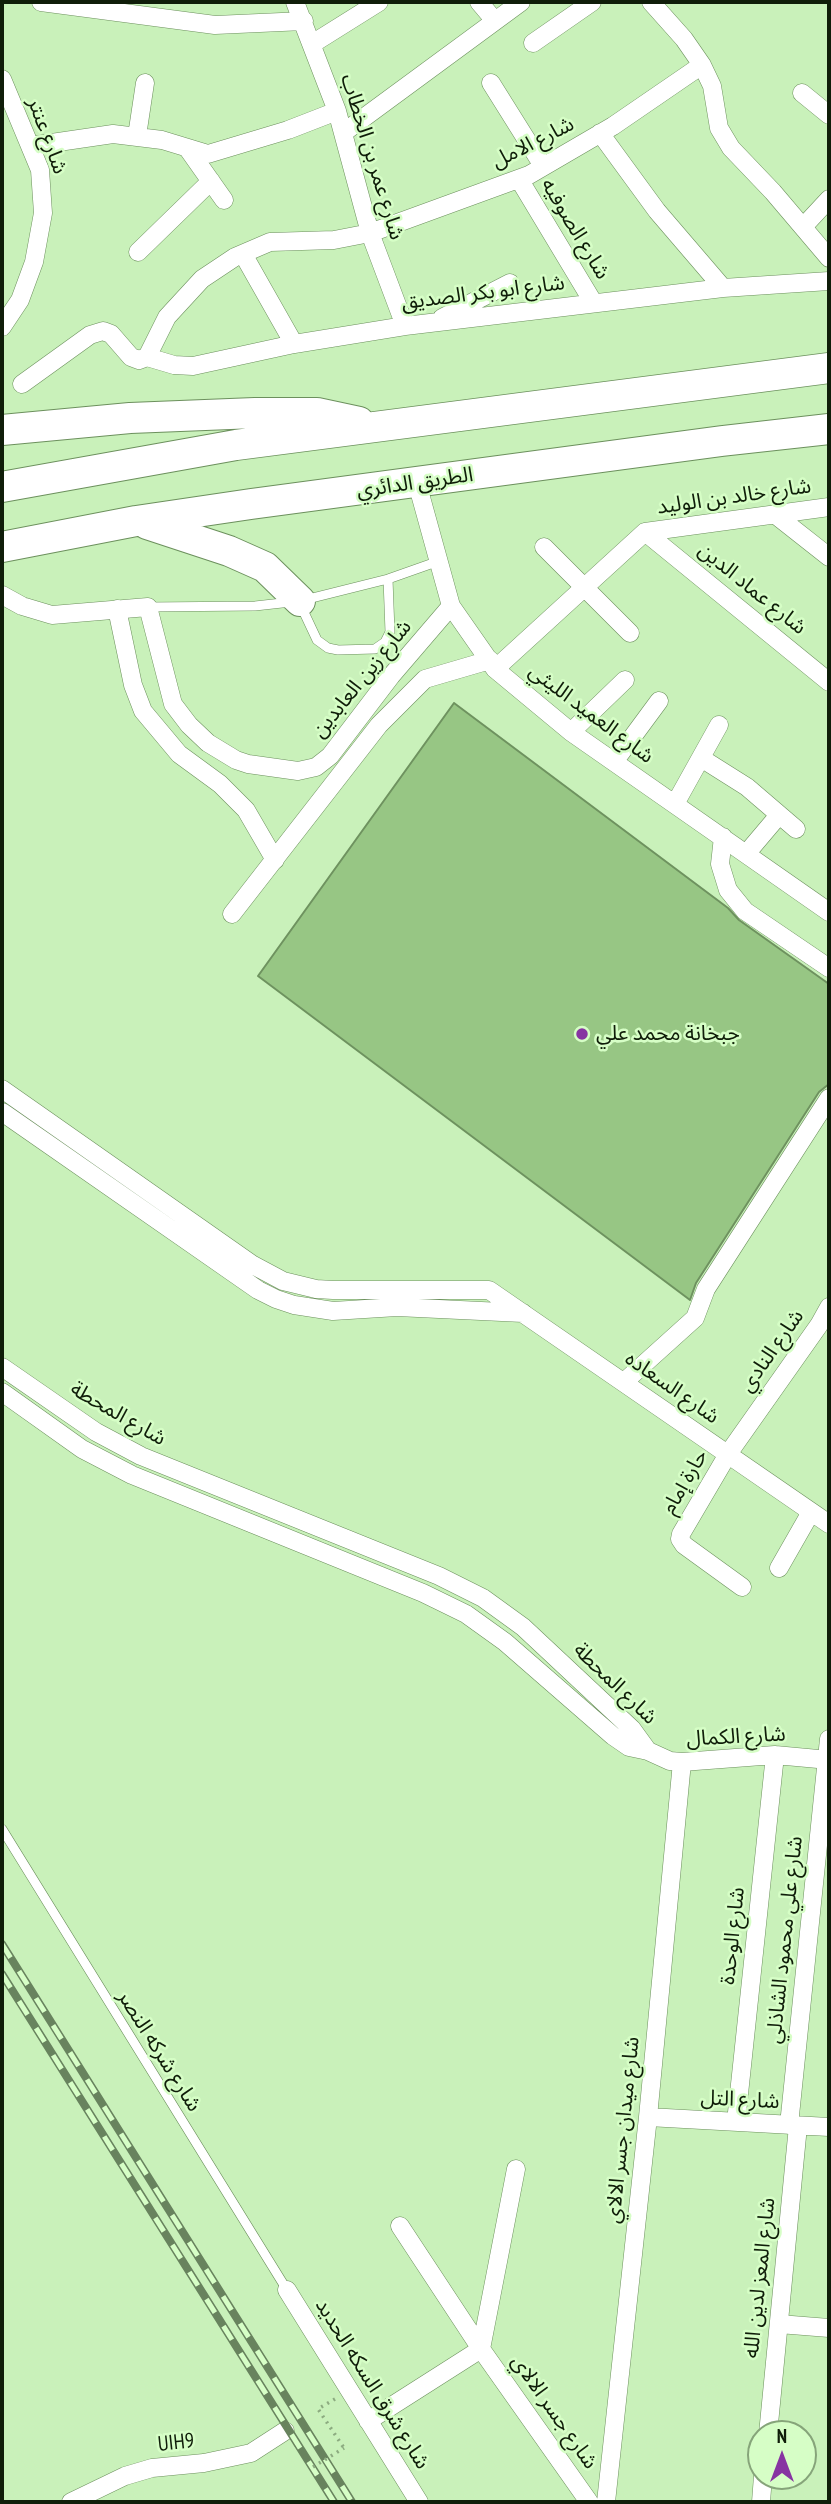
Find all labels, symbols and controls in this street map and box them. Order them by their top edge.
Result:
street label: شارع عمر بن الخطاب [335,71,409,243]
street label: شارع عنتر [22,94,72,178]
street label: شارع الامل [488,112,578,174]
street label: شارع الصوفيه [535,174,615,284]
street label: شارع ابو بكر الصديق [400,270,566,316]
street label: الطريق الدائري [355,462,475,504]
street label: شارع خالد بن الوليد [655,474,813,520]
street label: شارع عماد الدين [693,538,811,640]
street label: شارع زين العابدين [307,615,417,743]
street label: شارع العميد الليثي [523,659,659,769]
place label: جبخانة محمد علي [596,1021,740,1047]
marker: جبخانة محمد علي [574,1026,590,1042]
street label: شارع النادي [734,1305,810,1397]
street label: شارع السعاده [620,1346,724,1430]
street label: شارع المحطة [66,1376,170,1452]
street label: حارة إمام [656,1445,714,1519]
street label: شارع المحطة [568,1638,662,1730]
street label: شارع الكمال [686,1722,786,1752]
street label: شارع علي محمود الشاذلي [762,1835,808,2045]
street label: شارع الوحدة [715,1886,751,1986]
street label: شارع شركه النصر [112,1986,206,2116]
street label: شارع ميدان جسر الالاي [601,2035,645,2225]
street label: شارع التل [700,2085,780,2115]
street label: شارع المعز لدين الله [739,2196,781,2360]
street label: شارع شرق السكه الحديد [309,2294,435,2474]
street label: شارع جسر الالاي [505,2350,603,2474]
north arrow [747,2420,817,2490]
text: N [777,2424,787,2448]
street label: UIH9 [157,2429,195,2457]

